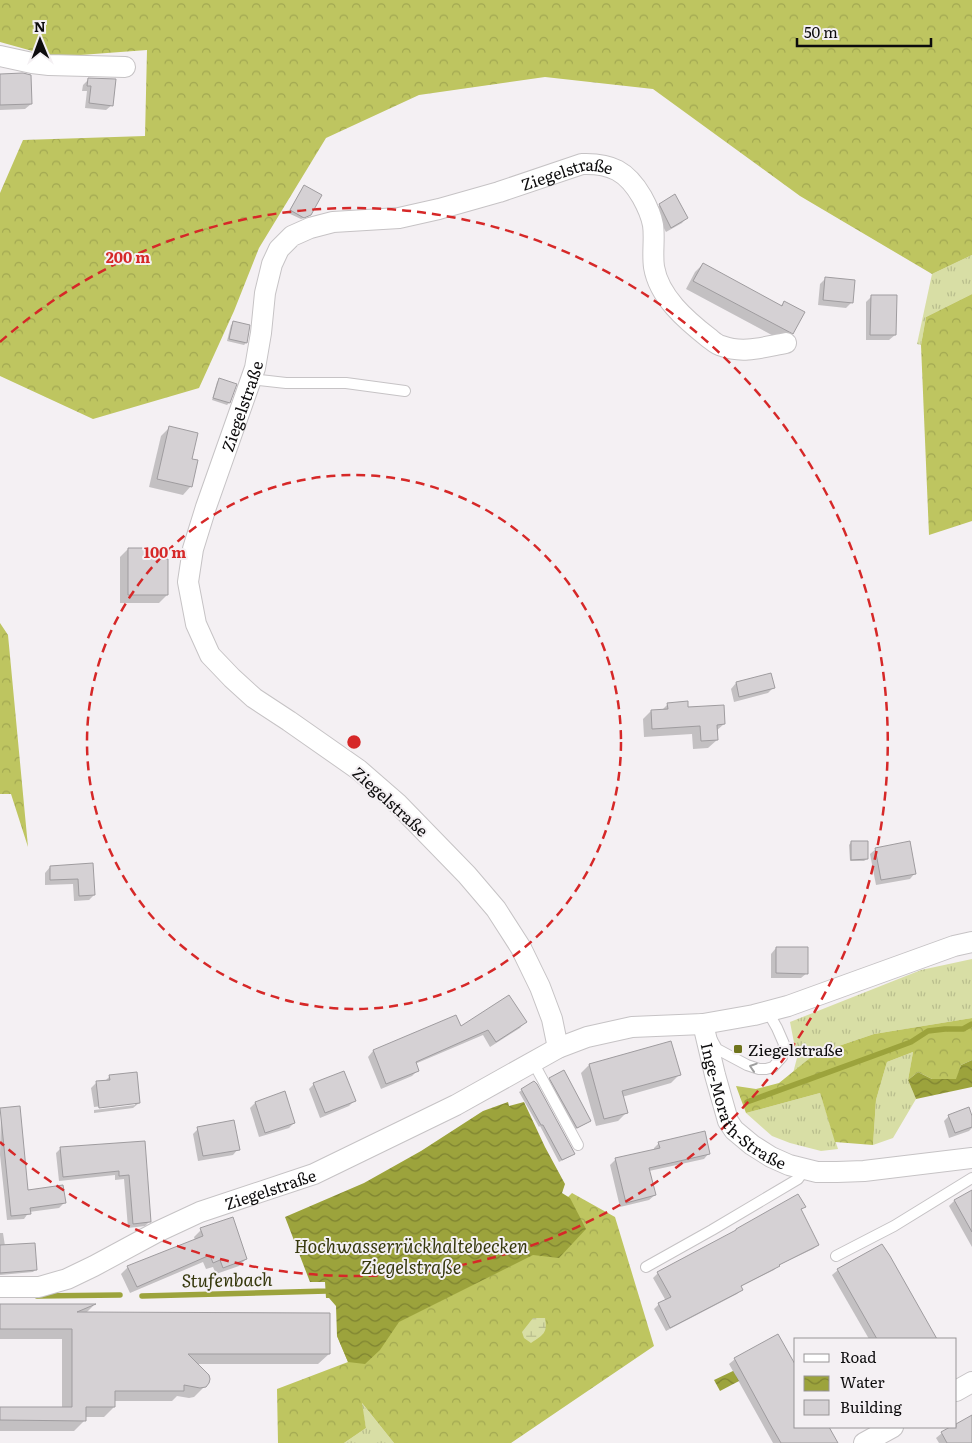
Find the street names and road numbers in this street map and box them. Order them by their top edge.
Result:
street label: Ziegelstraße [518,151,616,196]
street label: Ziegelstraße [215,359,268,455]
street label: Ziegelstraße [348,760,434,842]
street label: Inge-Morath-Straße [696,1040,790,1174]
street label: Ziegelstraße [221,1162,319,1215]

